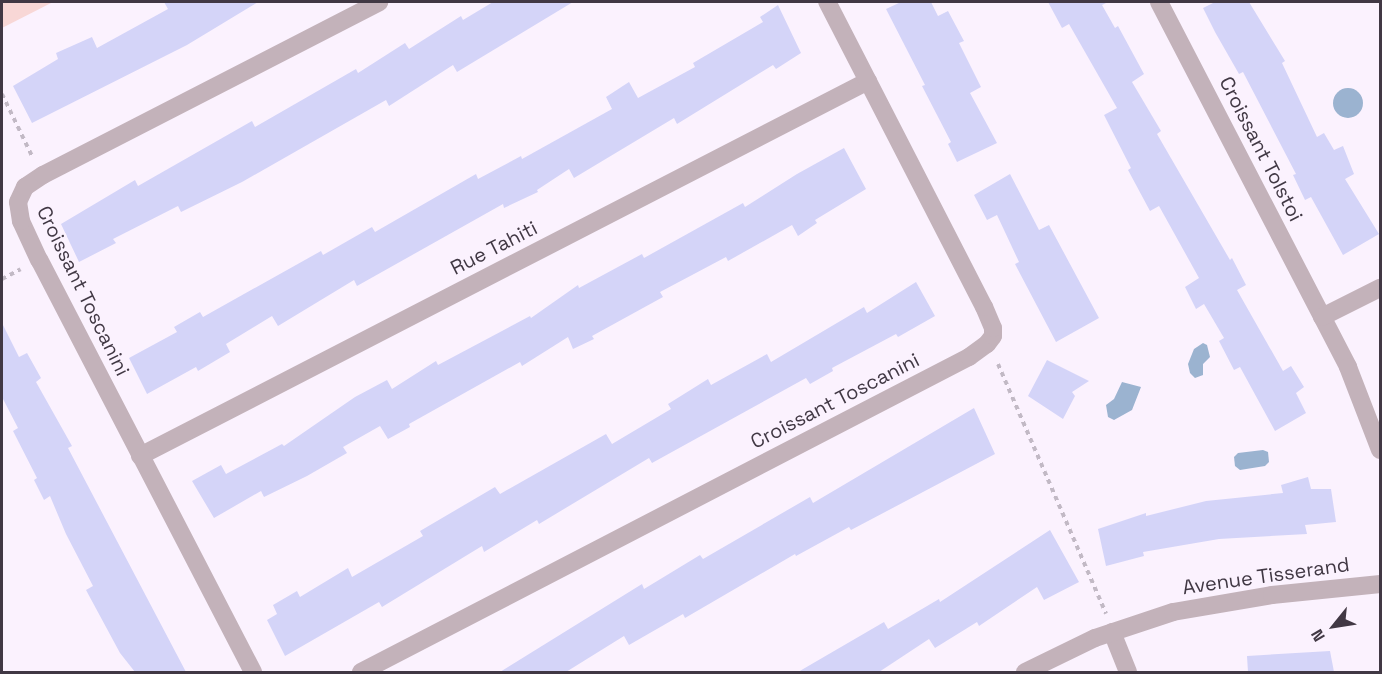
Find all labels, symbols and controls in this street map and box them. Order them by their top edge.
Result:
street label: Croissant Tolstoi [1214,72,1308,226]
street label: Croissant Toscanini [31,202,135,380]
street label: Rue Tahiti [446,216,542,280]
street label: Croissant Toscanini [746,348,924,454]
street label: Avenue Tisserand [1181,552,1351,600]
north arrow [1304,596,1364,656]
text: N [1306,625,1330,645]

